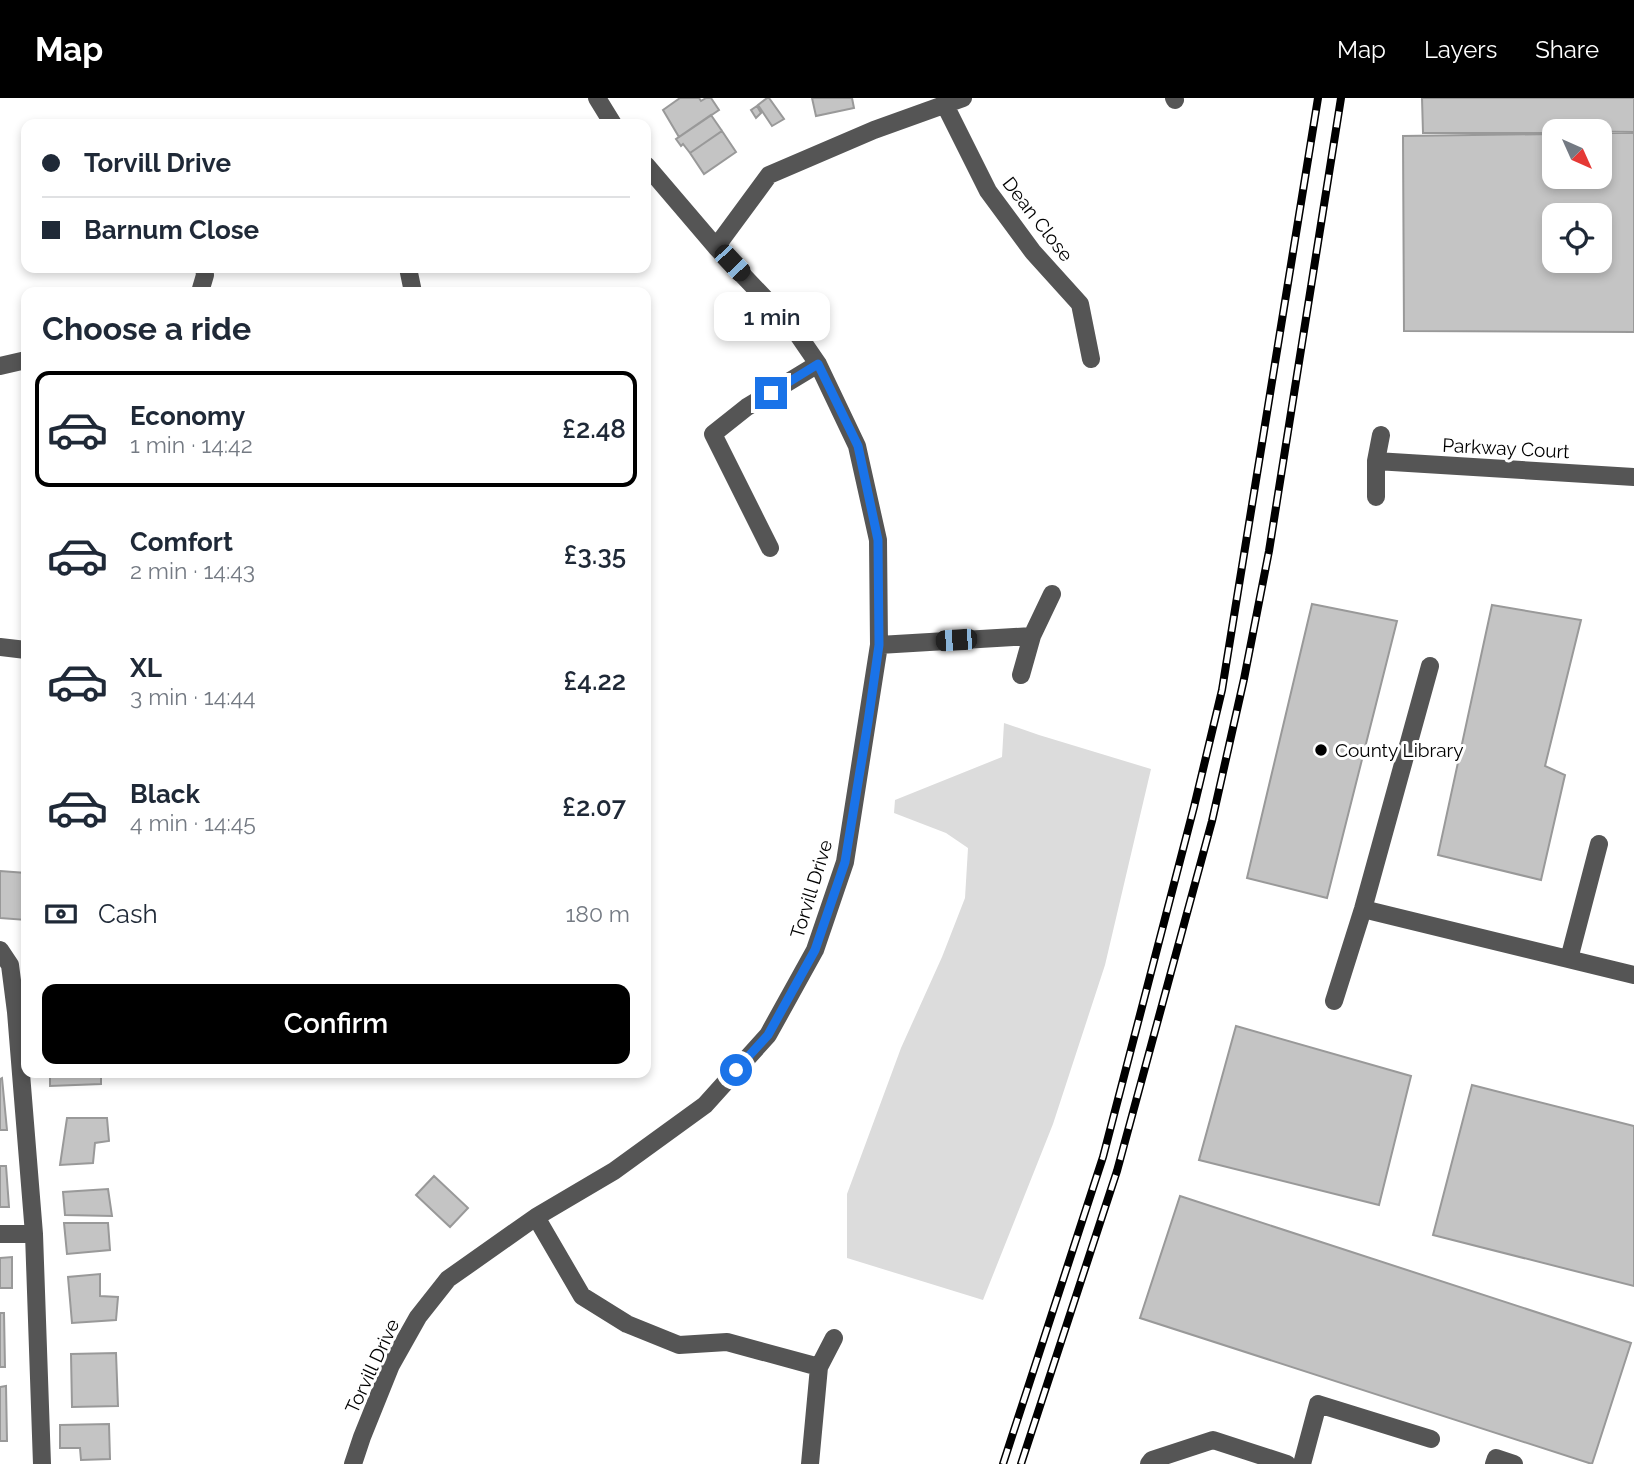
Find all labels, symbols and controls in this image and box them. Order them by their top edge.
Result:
text: Map [35,30,103,69]
text: Map [1337,35,1386,64]
text: Layers [1424,35,1497,64]
text: Share [1535,35,1599,64]
north arrow [1542,119,1612,189]
map controls [1542,119,1612,273]
text: Torvill Drive [84,148,231,178]
street label: Dean Close [998,172,1078,266]
button: locate [1542,203,1612,273]
text: Barnum Close [84,215,259,245]
car [710,240,755,286]
callout: 1 min [713,292,829,341]
text: 1 min [743,303,801,330]
text: Choose a ride [42,310,251,347]
route end [755,377,787,409]
icon: car [46,398,109,461]
text: Economy [130,401,245,431]
text: £2.48 [562,414,626,444]
text: 1 min · 14:42 [130,431,253,458]
street label: Parkway Court [1442,434,1571,462]
icon: car [46,524,109,587]
text: Comfort [130,527,233,557]
text: £3.35 [564,540,626,570]
text: 2 min · 14:43 [130,557,255,584]
car [935,628,978,652]
icon: car [46,650,109,713]
text: XL [130,653,162,683]
text: £4.22 [564,666,626,696]
text: 3 min · 14:44 [130,683,256,710]
place label: County Library [1335,739,1464,761]
marker: County Library [1313,742,1329,758]
icon: car [46,776,109,839]
text: Black [130,779,200,809]
text: £2.07 [562,792,626,822]
text: 4 min · 14:45 [130,809,256,836]
street label: Torvill Drive [786,837,836,941]
icon: cash [42,895,80,933]
text: Cash [98,899,158,929]
text: 180 m [565,900,630,927]
button: Confirm [42,984,630,1064]
route start [720,1054,752,1086]
street label: Torvill Drive [341,1315,403,1417]

